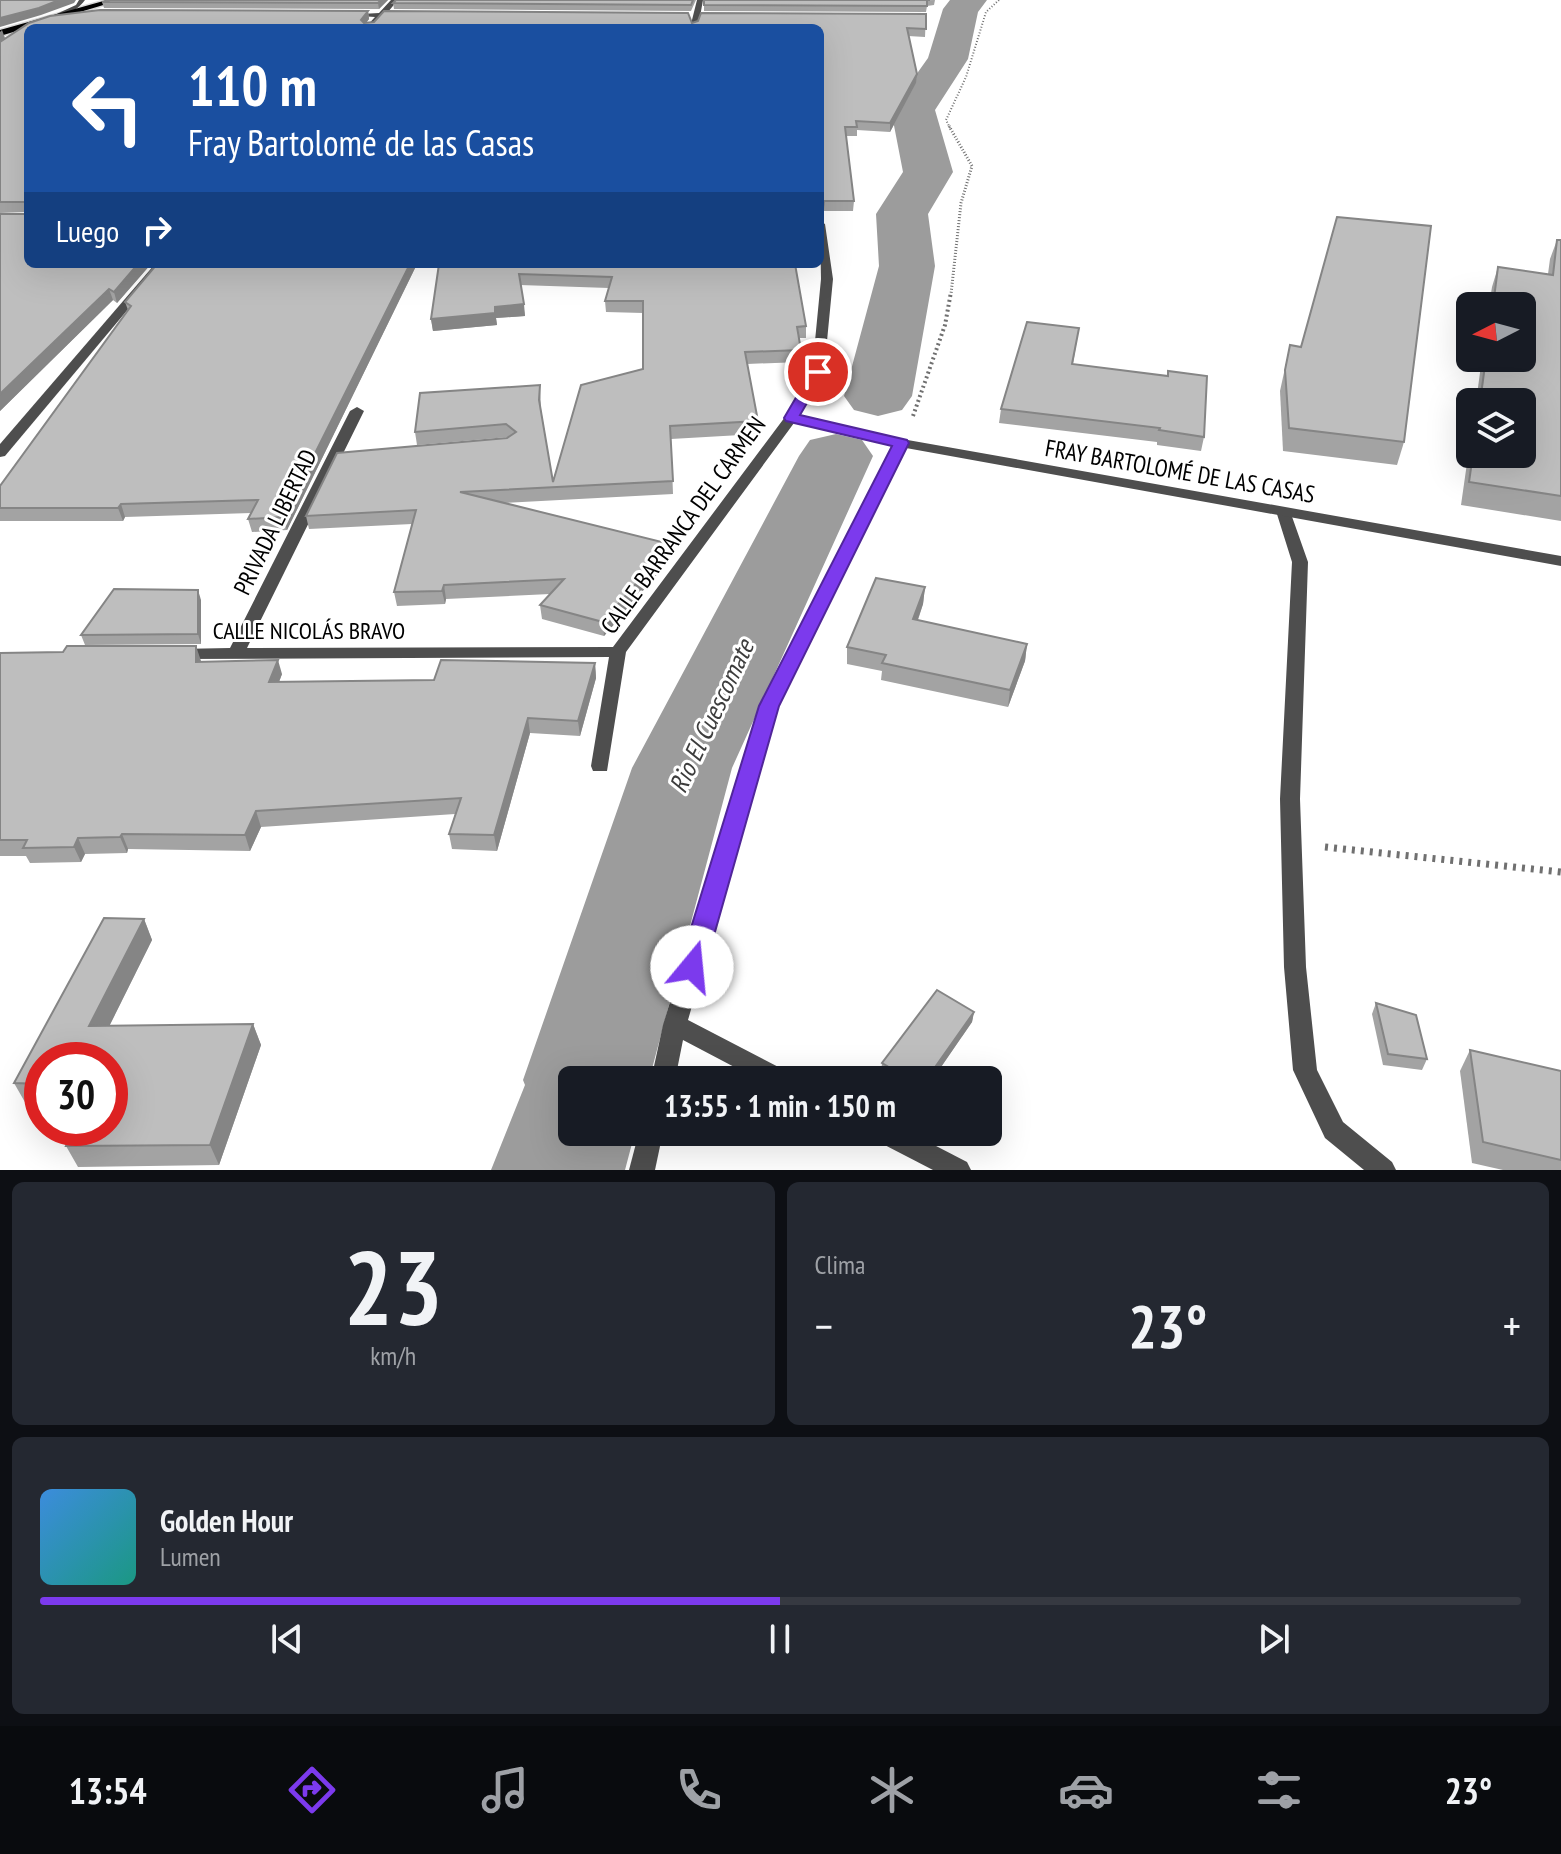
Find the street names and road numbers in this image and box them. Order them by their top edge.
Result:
street label: CALLE BARRANCA DEL CARMEN [594,410,772,640]
street label: FRAY BARTOLOMÉ DE LAS CASAS [1043,432,1317,510]
street label: PRIVADA LIBERTAD [226,444,324,600]
street label: CALLE NICOLÁS BRAVO [213,615,405,646]

